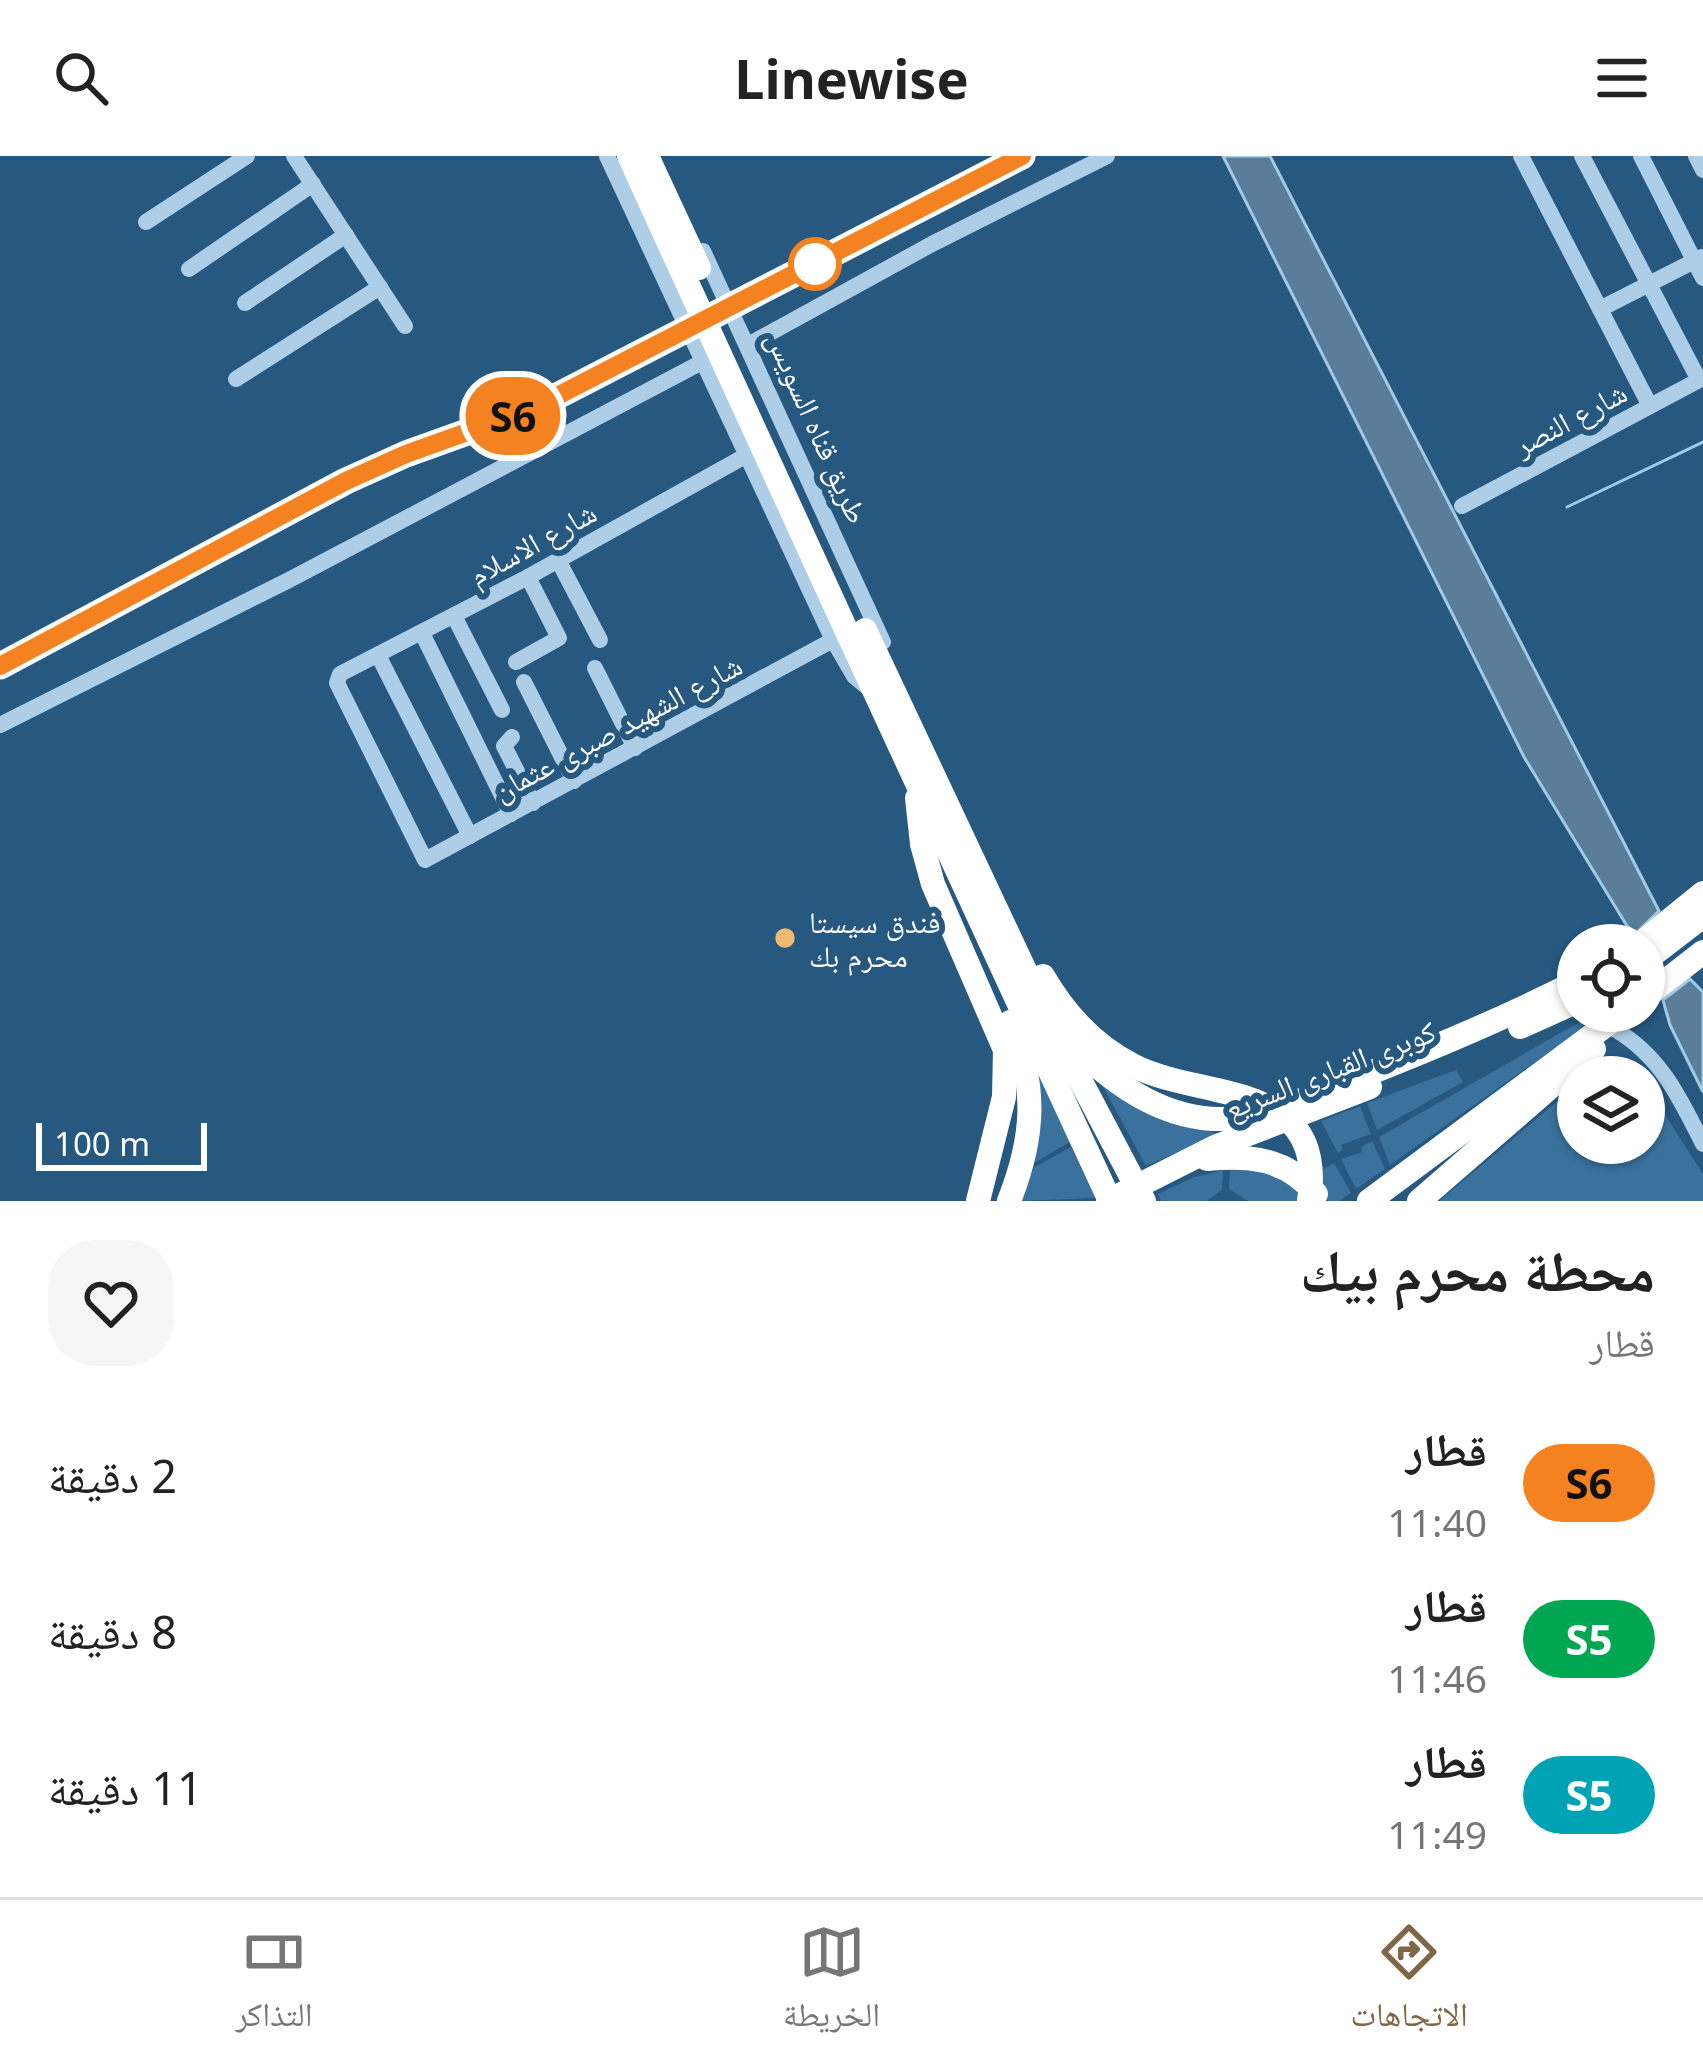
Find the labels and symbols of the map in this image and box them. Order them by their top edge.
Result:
unlabelled marker [790,239,840,289]
street label: طريق قناه السويس [757,324,879,530]
street label: شارع النصر [1505,371,1634,465]
line badge: S6 [459,377,567,455]
street label: شارع الاسلام [461,491,603,595]
street label: شارع الشهيد صبرى عثمان [485,644,749,810]
place label: فندق سيستا محرم بك [809,901,941,976]
marker: فندق سيستا محرم بك [772,925,798,951]
street label: كوبرى القبارى السريع [1219,1010,1441,1128]
scale bar [36,1117,207,1170]

